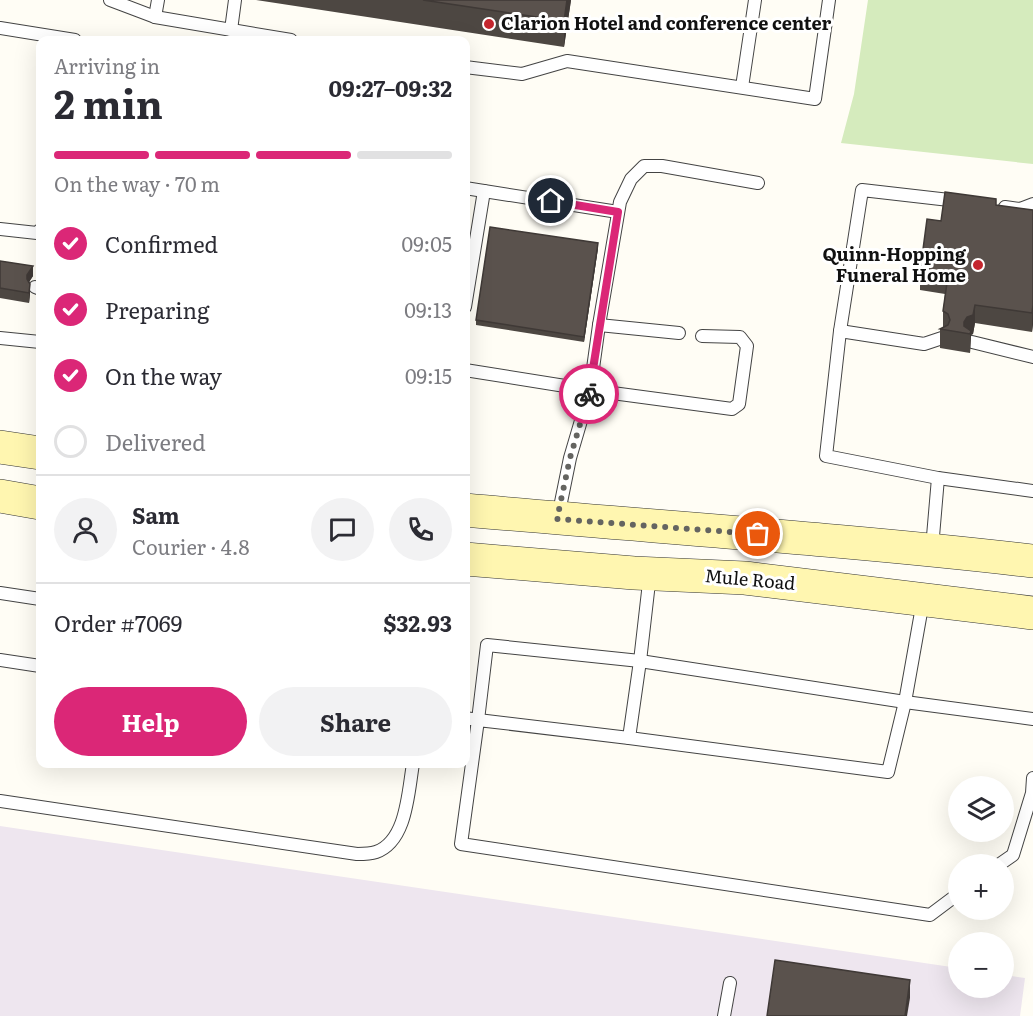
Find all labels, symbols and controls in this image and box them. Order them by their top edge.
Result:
place label: Clarion Hotel and conference center [501,9,831,36]
marker: Clarion Hotel and conference center [482,17,496,31]
text: Arriving in [54,50,160,80]
text: 09:27–09:32 [328,71,452,104]
text: 2 min [54,73,163,131]
text: On the way · 70 m [54,168,220,198]
pin [525,175,576,226]
icon: home [534,184,567,217]
icon: check [54,227,87,260]
text: Confirmed [105,227,218,260]
text: 09:05 [402,228,452,258]
place label: Quinn-Hopping Funeral Home [822,240,967,288]
marker: Quinn-Hopping Funeral Home [971,258,985,272]
icon: check [54,293,87,326]
text: Preparing [105,293,209,326]
text: 09:13 [404,294,452,324]
icon: check [54,359,87,392]
text: On the way [105,359,222,392]
text: 09:15 [405,360,452,390]
courier [559,364,619,424]
icon: bike [573,378,606,411]
text: Delivered [105,425,206,458]
button: person [54,498,117,561]
text: Sam [132,498,180,531]
button: chat [311,498,374,561]
button: phone [389,498,452,561]
pin [732,508,783,559]
icon: bag [741,517,774,550]
text: Courier · 4.8 [132,531,249,561]
street label: Mule Road [704,561,797,596]
text: Order #7069 [54,606,182,639]
text: $32.93 [383,606,452,639]
button: Help [54,687,247,756]
button: Share [259,687,452,756]
map controls [948,776,1014,998]
button: layers [948,776,1014,842]
button: + [948,854,1014,920]
button: − [948,932,1014,998]

